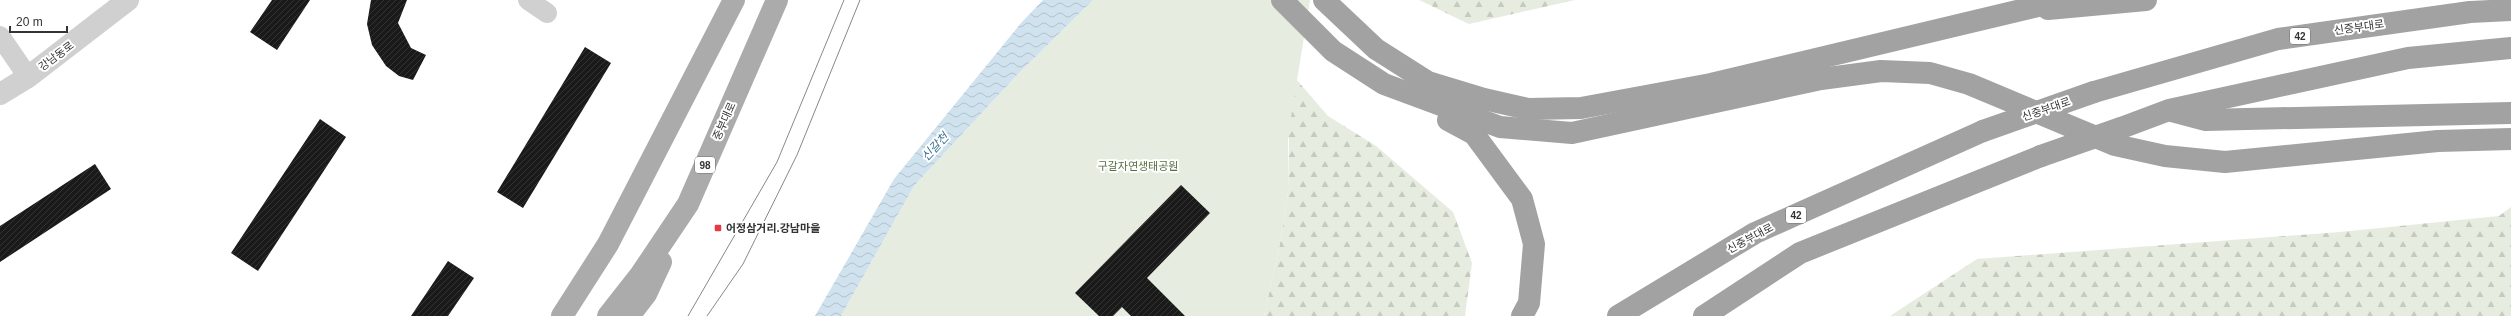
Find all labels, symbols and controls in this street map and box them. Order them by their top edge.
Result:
scale bar [10,8,67,34]
text: 20 m [16,15,43,29]
street label: 신중부대로 [2333,18,2385,36]
road number: 42 [2290,28,2310,44]
street label: 강남동로 [36,39,76,73]
street label: 신중부대로 [2020,95,2072,123]
street label: 중부대로 [710,100,738,142]
water label: 신갈천 [919,129,953,164]
road number: 98 [695,157,715,173]
park label: 구갈자연생태공원 [1098,160,1178,172]
road number: 42 [1786,207,1806,223]
street label: 신중부대로 [1725,221,1775,255]
place label: 어정삼거리.강남마을 [726,222,820,234]
marker: 어정삼거리.강남마을 [713,223,723,233]

